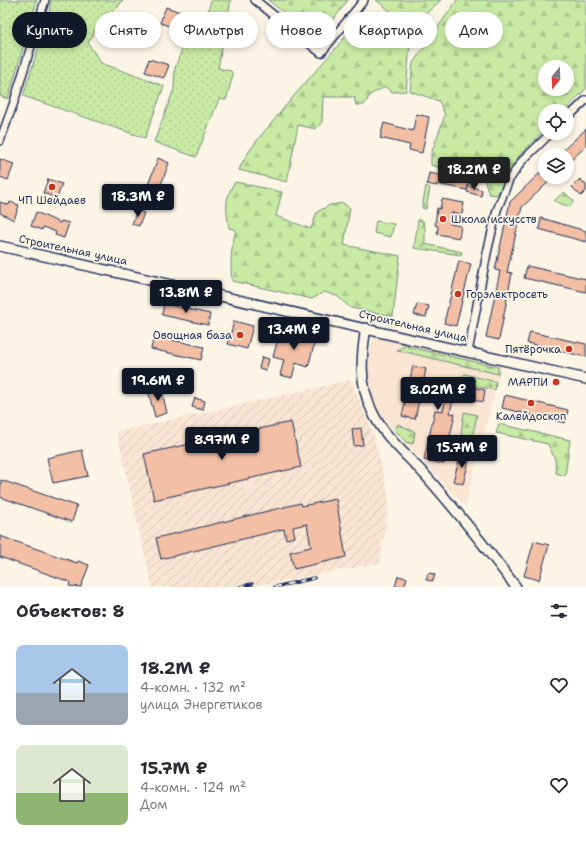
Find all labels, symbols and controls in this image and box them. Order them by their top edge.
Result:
chip: Купить [12,12,87,48]
chip: Снять [95,12,161,48]
chip: Фильтры [169,12,258,48]
chip: Новое [266,12,336,48]
chip: Квартира [344,12,437,48]
chip: Дом [445,12,503,48]
north arrow [538,60,574,96]
map controls [538,60,574,184]
button: locate [538,104,574,140]
button: layers [538,148,574,184]
pin: 18.2M ₽ [437,157,511,191]
text: 18.2M ₽ [447,161,501,178]
marker: ЧП Шейдаев [47,182,57,192]
pin: 18.3M ₽ [101,184,175,218]
text: 18.3M ₽ [111,188,165,205]
place label: ЧП Шейдаев [18,193,86,208]
place label: Школа искусств [451,212,537,227]
marker: Школа искусств [438,214,448,224]
street label: Строительная улица [17,231,129,269]
pin: 13.8M ₽ [149,280,223,314]
text: 13.8M ₽ [159,284,213,301]
place label: Горэлектросеть [466,287,548,302]
marker: Горэлектросеть [453,289,463,299]
street label: Строительная улица [357,306,469,346]
pin: 13.4M ₽ [257,317,331,351]
text: 13.4M ₽ [267,321,321,338]
place label: Овощная база [153,328,232,343]
marker: Овощная база [235,330,245,340]
place label: Пятёрочка [505,342,561,357]
marker: Пятёрочка [564,344,574,354]
pin: 19.6M ₽ [121,368,195,402]
text: 19.6M ₽ [131,372,185,389]
place label: МАРПИ [508,375,548,390]
pin: 8.02M ₽ [401,377,475,411]
marker: МАРПИ [551,377,561,387]
text: 8.02M ₽ [410,381,466,398]
marker: Калейдоскоп [526,398,536,408]
place label: Калейдоскоп [496,409,566,424]
pin: 8.97M ₽ [185,427,259,461]
text: 8.97M ₽ [194,431,250,448]
pin: 15.7M ₽ [425,435,499,469]
text: 15.7M ₽ [436,439,488,456]
text: Объектов: 8 [16,600,125,622]
icon: filters [548,600,570,622]
text: 18.2M ₽ [140,657,211,679]
icon: home [48,661,96,709]
icon: heart [548,674,570,696]
text: 4-комн. · 132 m² [140,679,246,696]
text: улица Энергетиков [140,696,262,713]
text: 15.7M ₽ [140,757,208,779]
icon: home [48,761,96,809]
icon: heart [548,774,570,796]
text: 4-комн. · 124 m² [140,779,246,796]
text: Дом [140,796,168,813]

